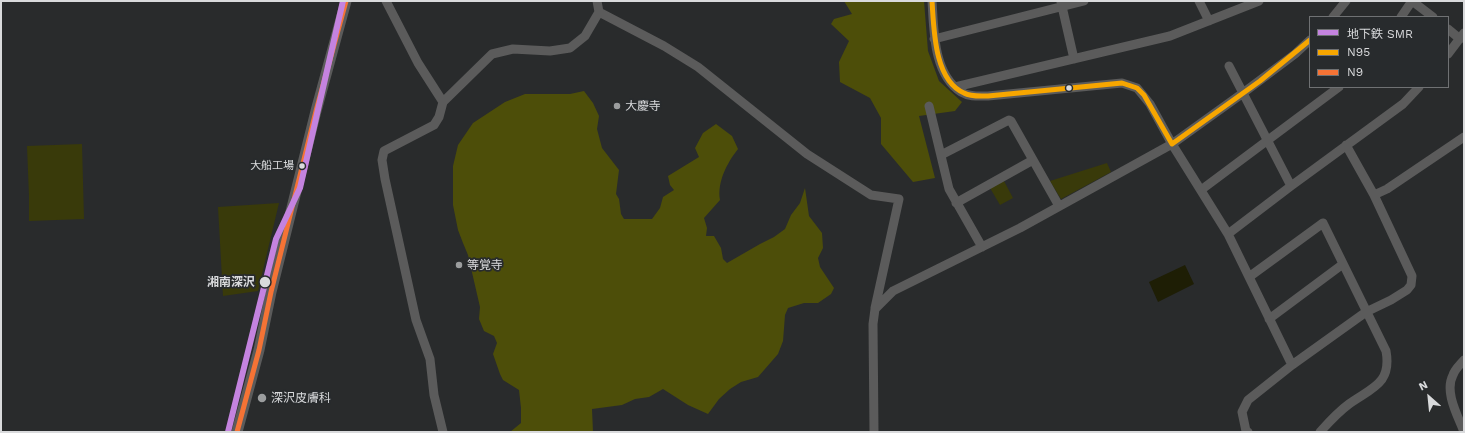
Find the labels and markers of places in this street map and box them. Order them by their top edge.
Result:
unlabelled marker [1064,83,1074,93]
place label: 大慶寺 [625,99,661,113]
marker: 大慶寺 [612,101,622,111]
place label: 大船工場 [250,159,294,173]
marker: 大船工場 [297,161,307,171]
place label: 等覚寺 [467,258,503,272]
marker: 等覚寺 [454,260,464,270]
place label: 湘南深沢 [207,275,255,289]
marker: 湘南深沢 [258,275,272,289]
place label: 深沢皮膚科 [271,391,331,405]
marker: 深沢皮膚科 [256,392,268,404]

